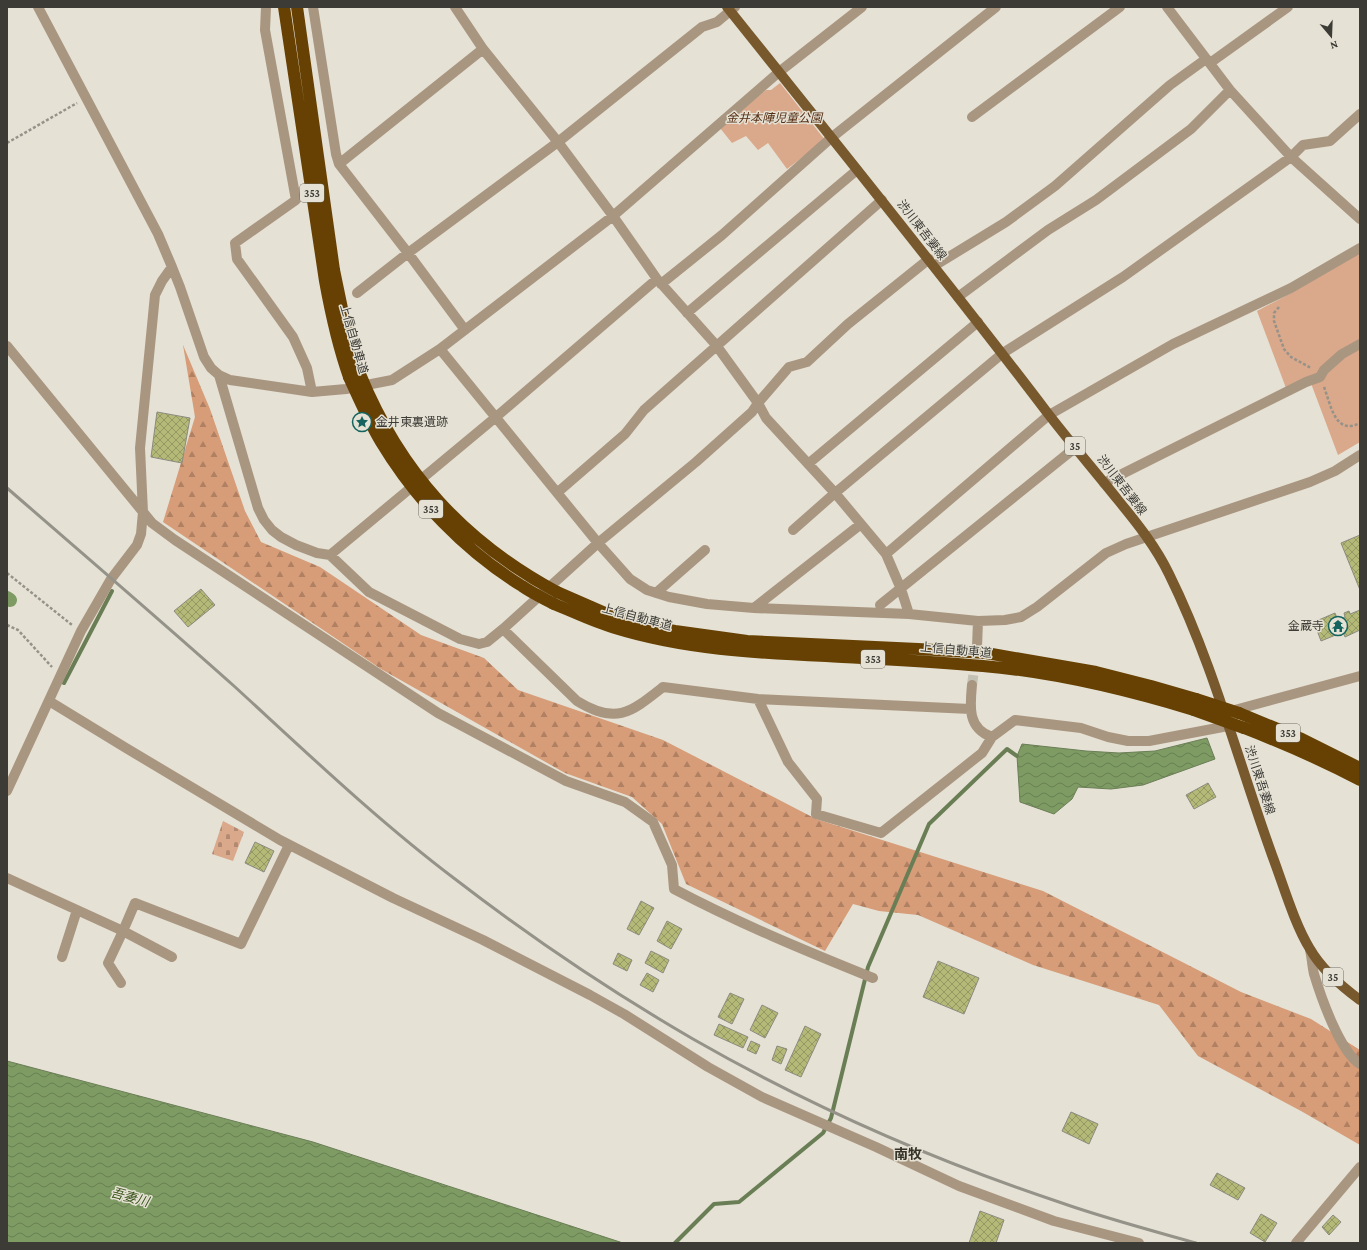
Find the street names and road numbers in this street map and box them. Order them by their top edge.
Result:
road number: 353 [300,184,324,202]
street label: 渋川東吾妻線 [894,197,950,263]
street label: 上信自動車道 [337,302,371,376]
road number: 35 [1065,437,1085,455]
street label: 渋川東吾妻線 [1094,452,1150,518]
road number: 353 [419,500,443,518]
street label: 上信自動車道 [600,601,674,633]
street label: 上信自動車道 [920,640,992,660]
road number: 353 [861,650,885,668]
road number: 353 [1276,724,1300,742]
street label: 渋川東吾妻線 [1242,744,1278,816]
road number: 35 [1323,968,1343,986]

